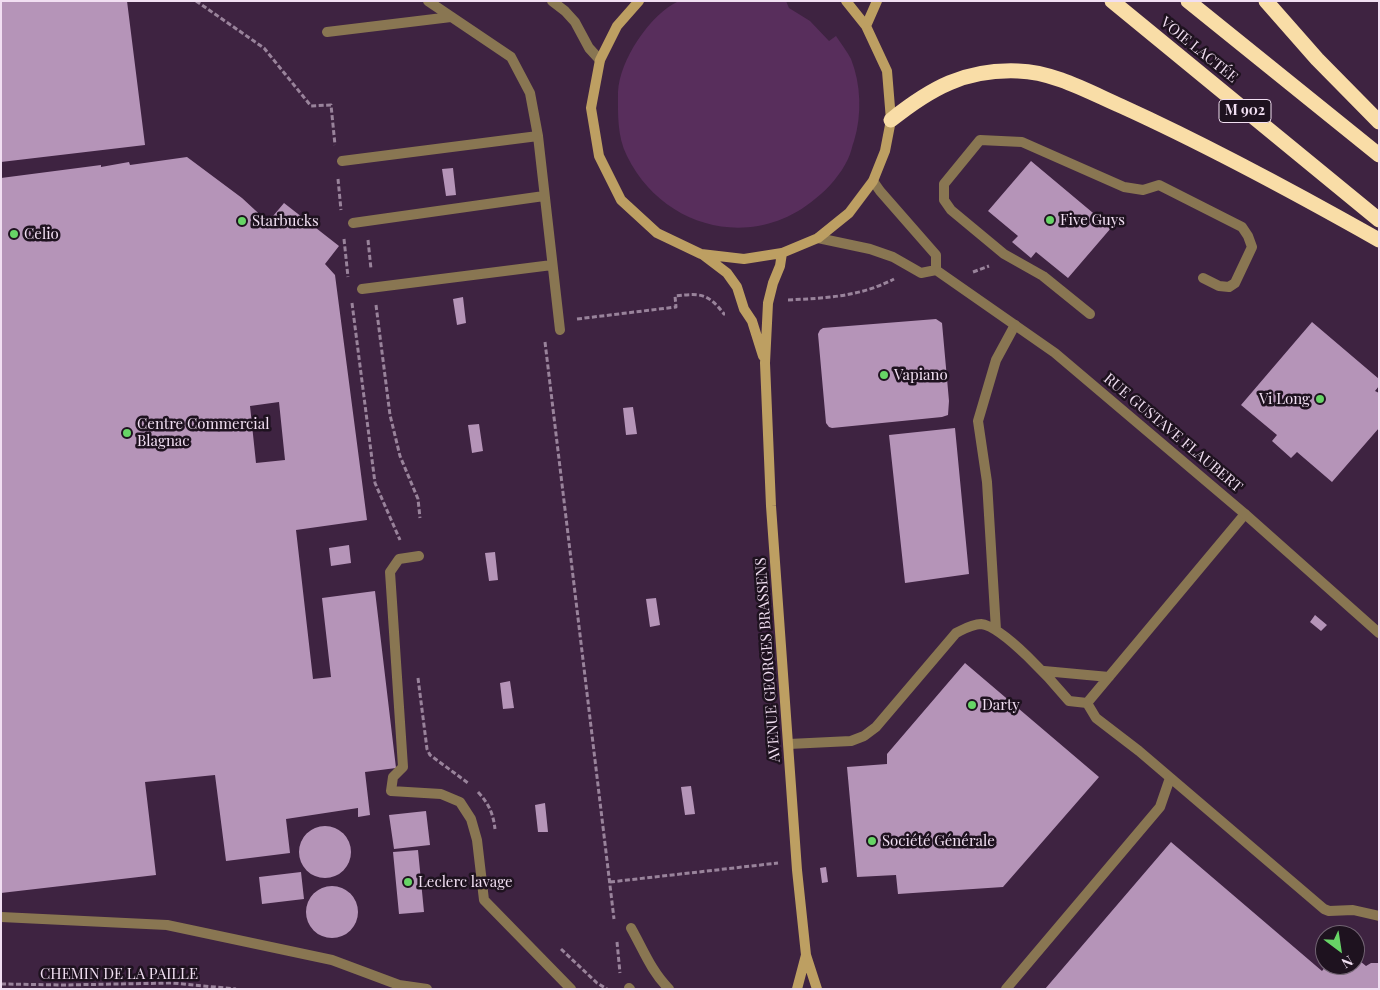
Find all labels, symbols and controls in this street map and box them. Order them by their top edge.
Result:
street label: VOIE LACTÉE [1157,13,1241,87]
road number: M 902 [1219,100,1271,122]
place label: Five Guys [1060,211,1125,229]
place label: Starbucks [252,212,319,230]
marker: Five Guys [1044,214,1056,226]
marker: Starbucks [236,215,248,227]
place label: Celio [24,225,59,243]
marker: Celio [8,228,20,240]
place label: Vapiano [894,366,948,384]
marker: Vapiano [878,369,890,381]
street label: RUE GUSTAVE FLAUBERT [1100,370,1246,496]
place label: Vi Long [1259,390,1310,408]
marker: Vi Long [1314,393,1326,405]
place label: Centre Commercial Blagnac [137,415,269,450]
marker: Centre Commercial Blagnac [121,427,133,439]
street label: AVENUE GEORGES BRASSENS [752,557,784,763]
place label: Darty [982,696,1020,714]
marker: Darty [966,699,978,711]
place label: Société Générale [882,832,995,850]
marker: Société Générale [866,835,878,847]
place label: Leclerc lavage [418,873,513,891]
marker: Leclerc lavage [402,876,414,888]
north arrow [1315,925,1365,975]
text: N [1338,952,1357,973]
street label: CHEMIN DE LA PAILLE [40,965,198,983]

